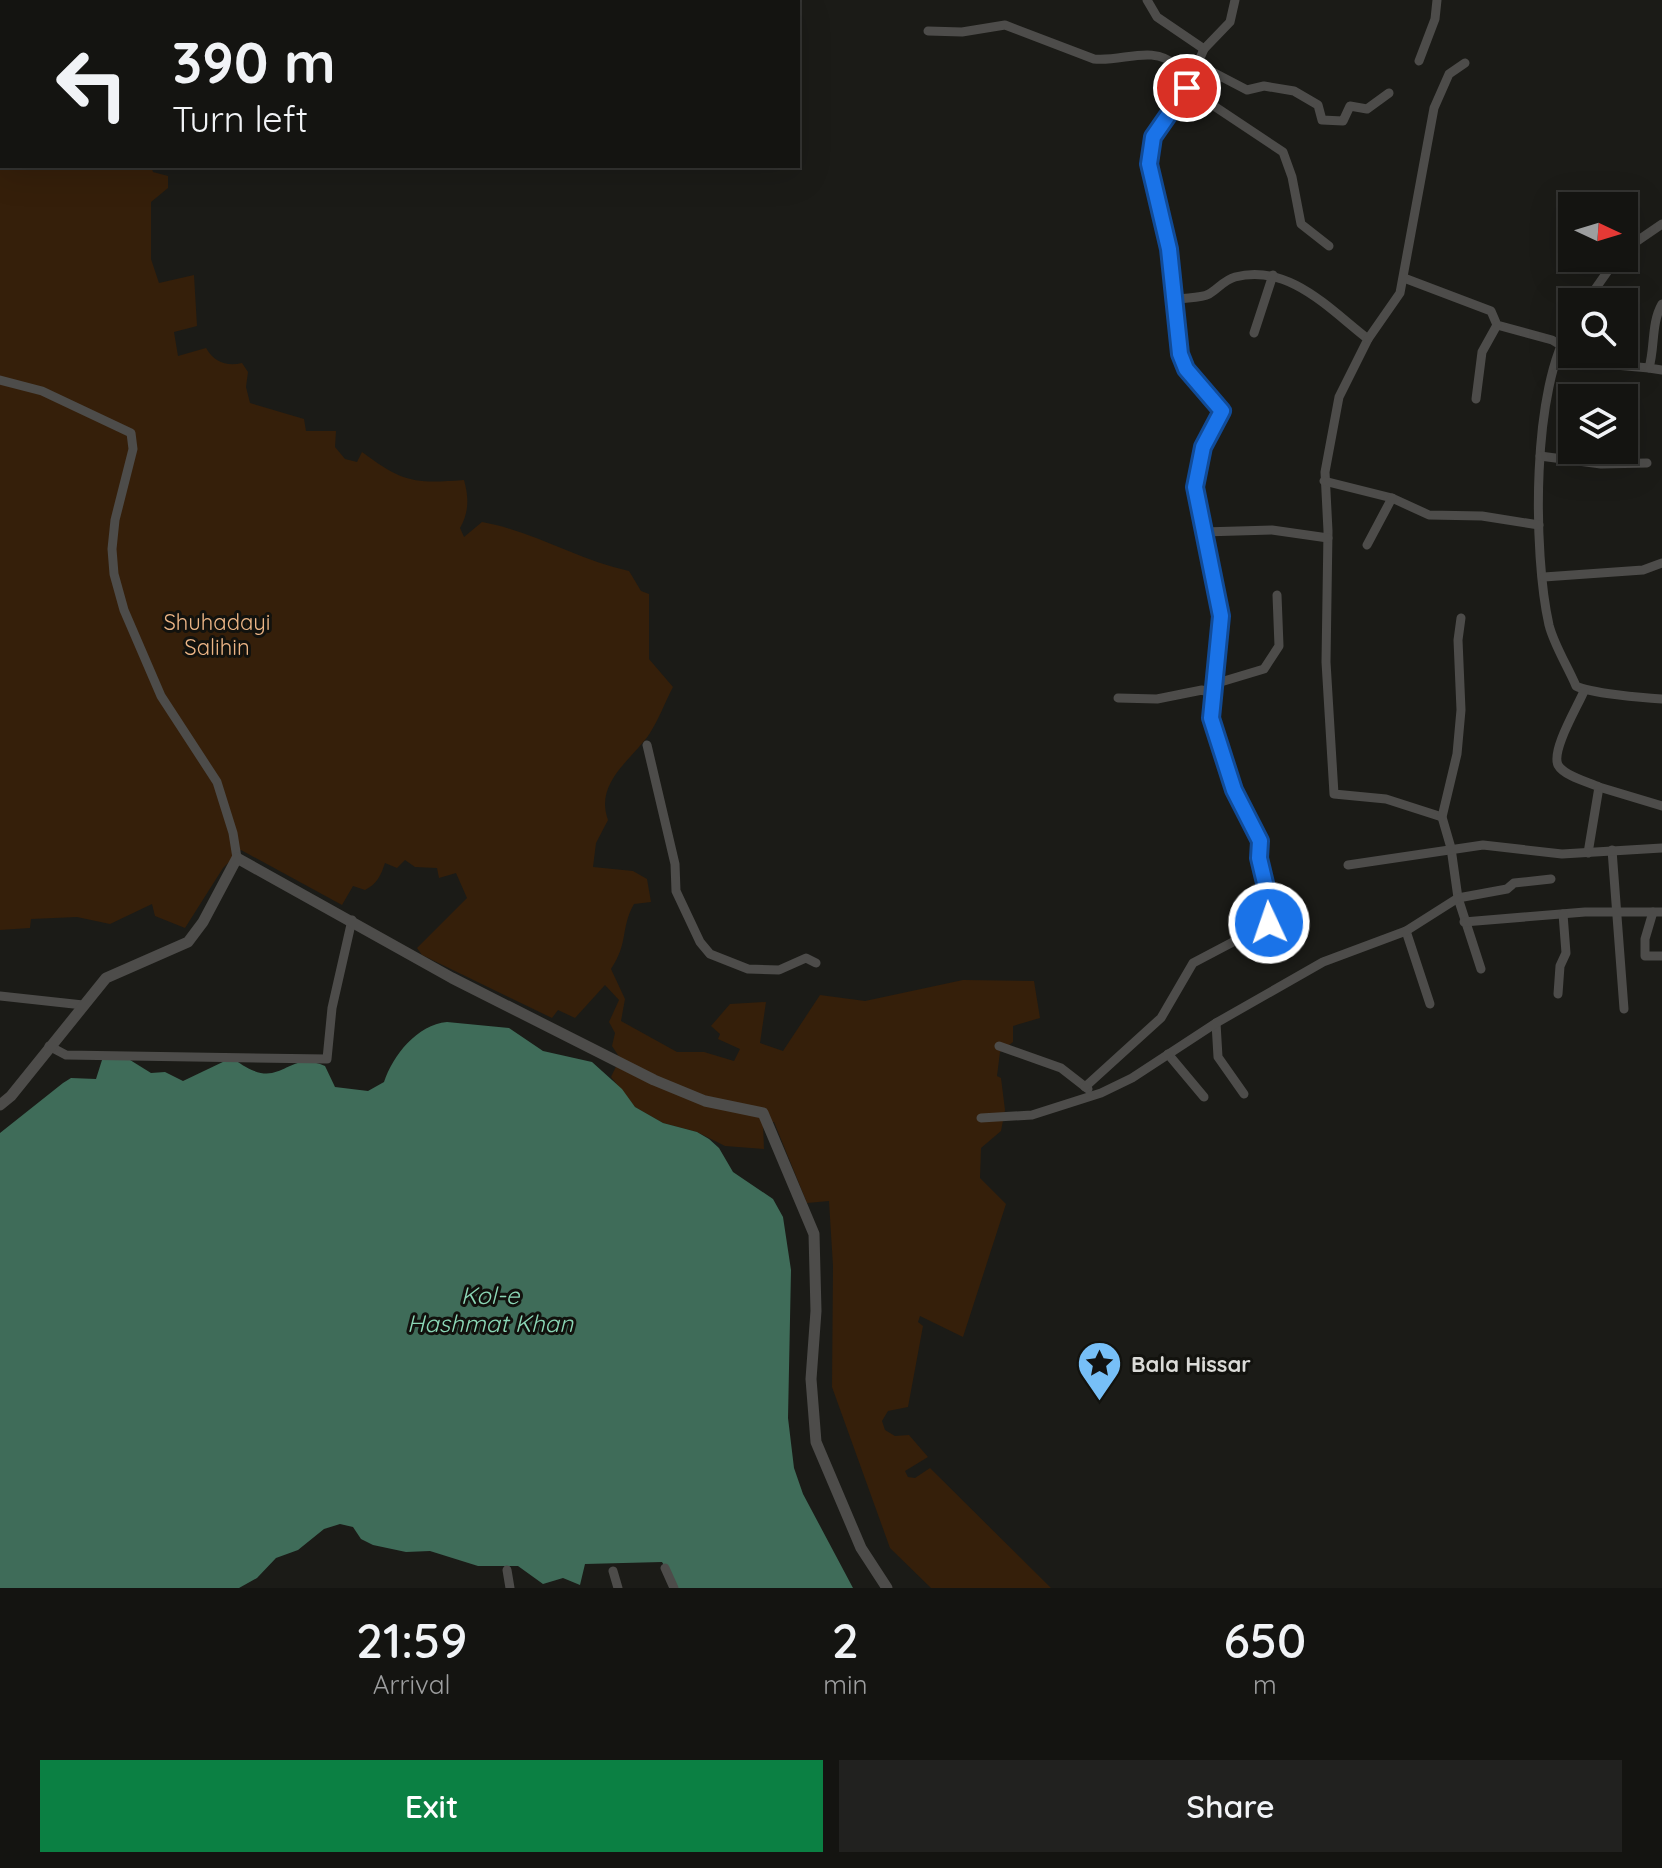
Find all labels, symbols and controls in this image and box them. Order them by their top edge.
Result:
text: 390 m [172,27,336,97]
icon: left [40,32,144,136]
pin [1153,54,1221,122]
icon: arrive [1165,66,1209,110]
text: Turn left [172,96,308,141]
north arrow [1558,192,1638,272]
map controls [1558,192,1638,464]
button: search [1558,288,1638,368]
button: layers [1558,384,1638,464]
park label: Shuhadayi Salihin [163,608,271,661]
position arrow [1227,881,1311,965]
water label: Kol-e Hashmat Khan [407,1280,574,1338]
place icon: Bala Hissar [1076,1340,1124,1403]
place label: Bala Hissar [1131,1350,1251,1378]
text: 21:59 [356,1610,467,1670]
text: 2 [832,1610,859,1670]
text: 650 [1223,1610,1306,1670]
text: Arrival [373,1668,451,1701]
text: min [823,1668,868,1701]
text: m [1253,1668,1277,1701]
button: Exit [40,1760,823,1852]
button: Share [839,1760,1622,1852]

